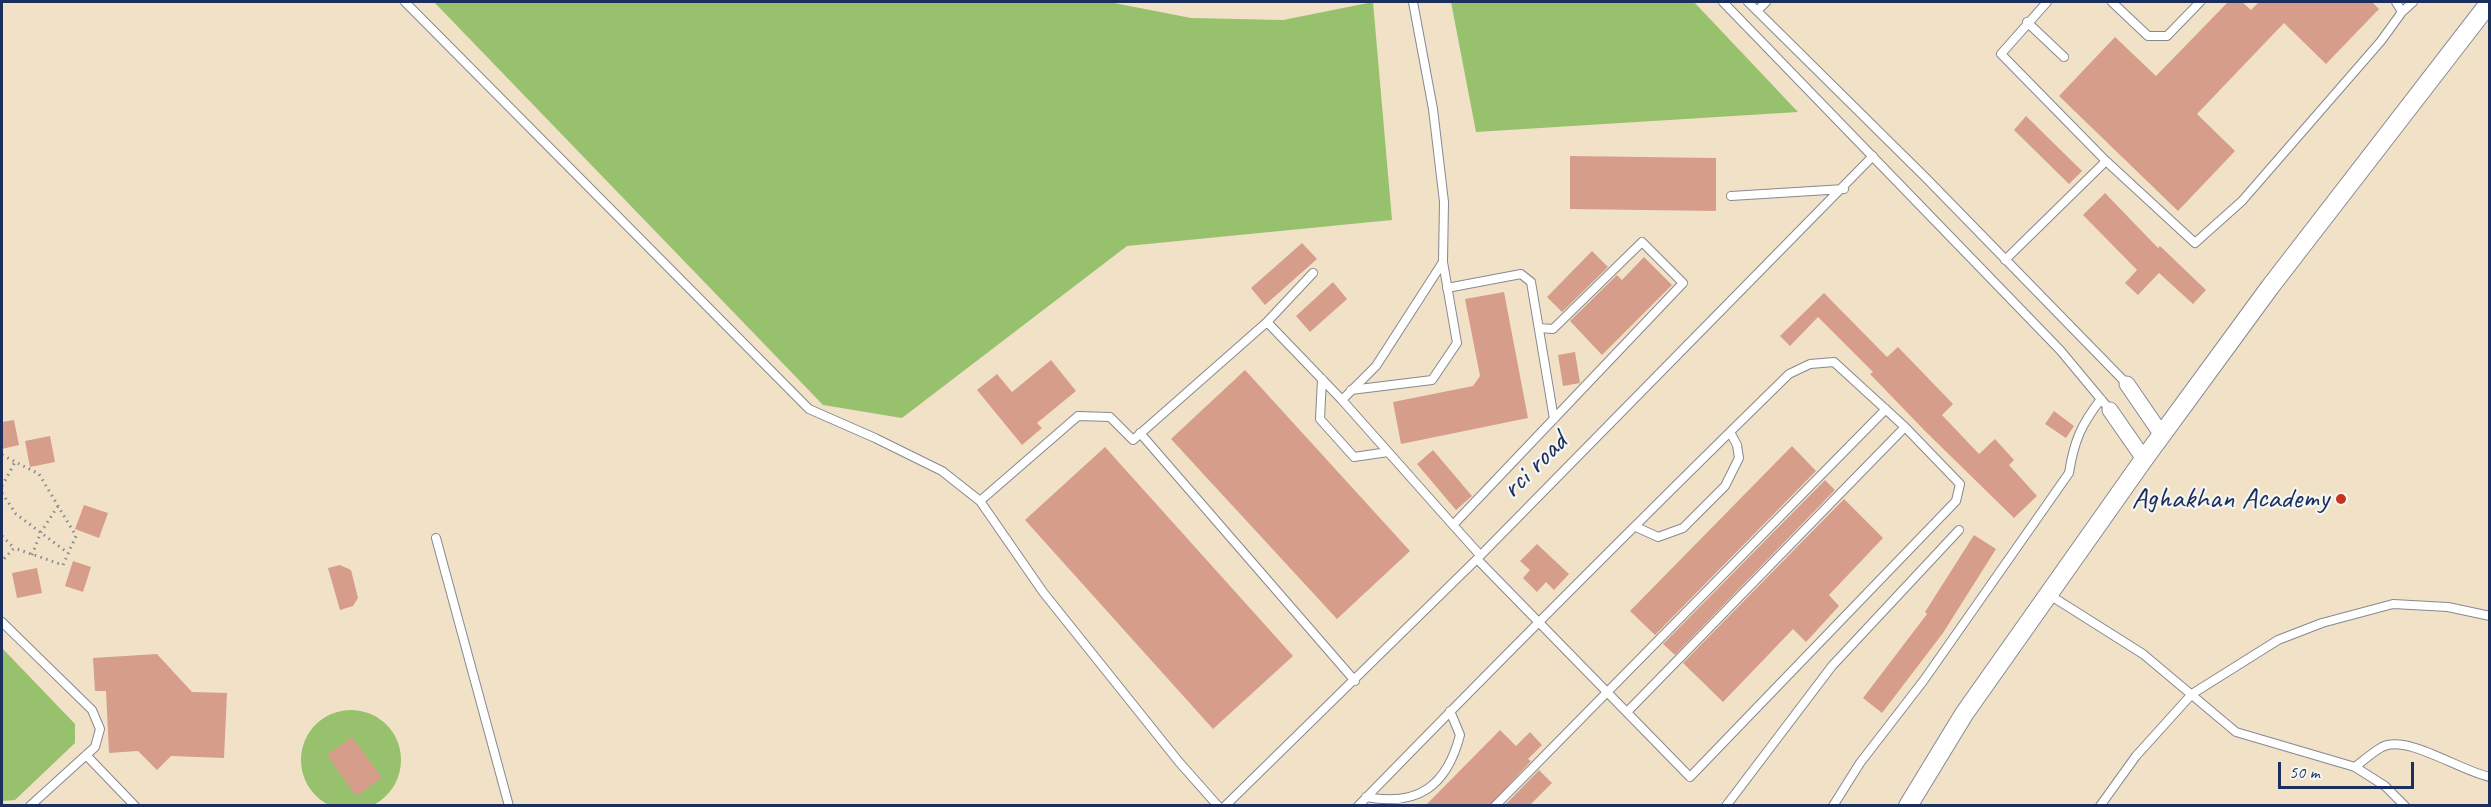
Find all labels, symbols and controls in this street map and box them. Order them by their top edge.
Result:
street label: rci road [1494,425,1576,507]
place label: Aghakhan Academy [2132,481,2329,517]
marker: Aghakhan Academy [2334,492,2348,506]
scale bar [2281,750,2418,788]
text: 50 m [2289,761,2320,783]

